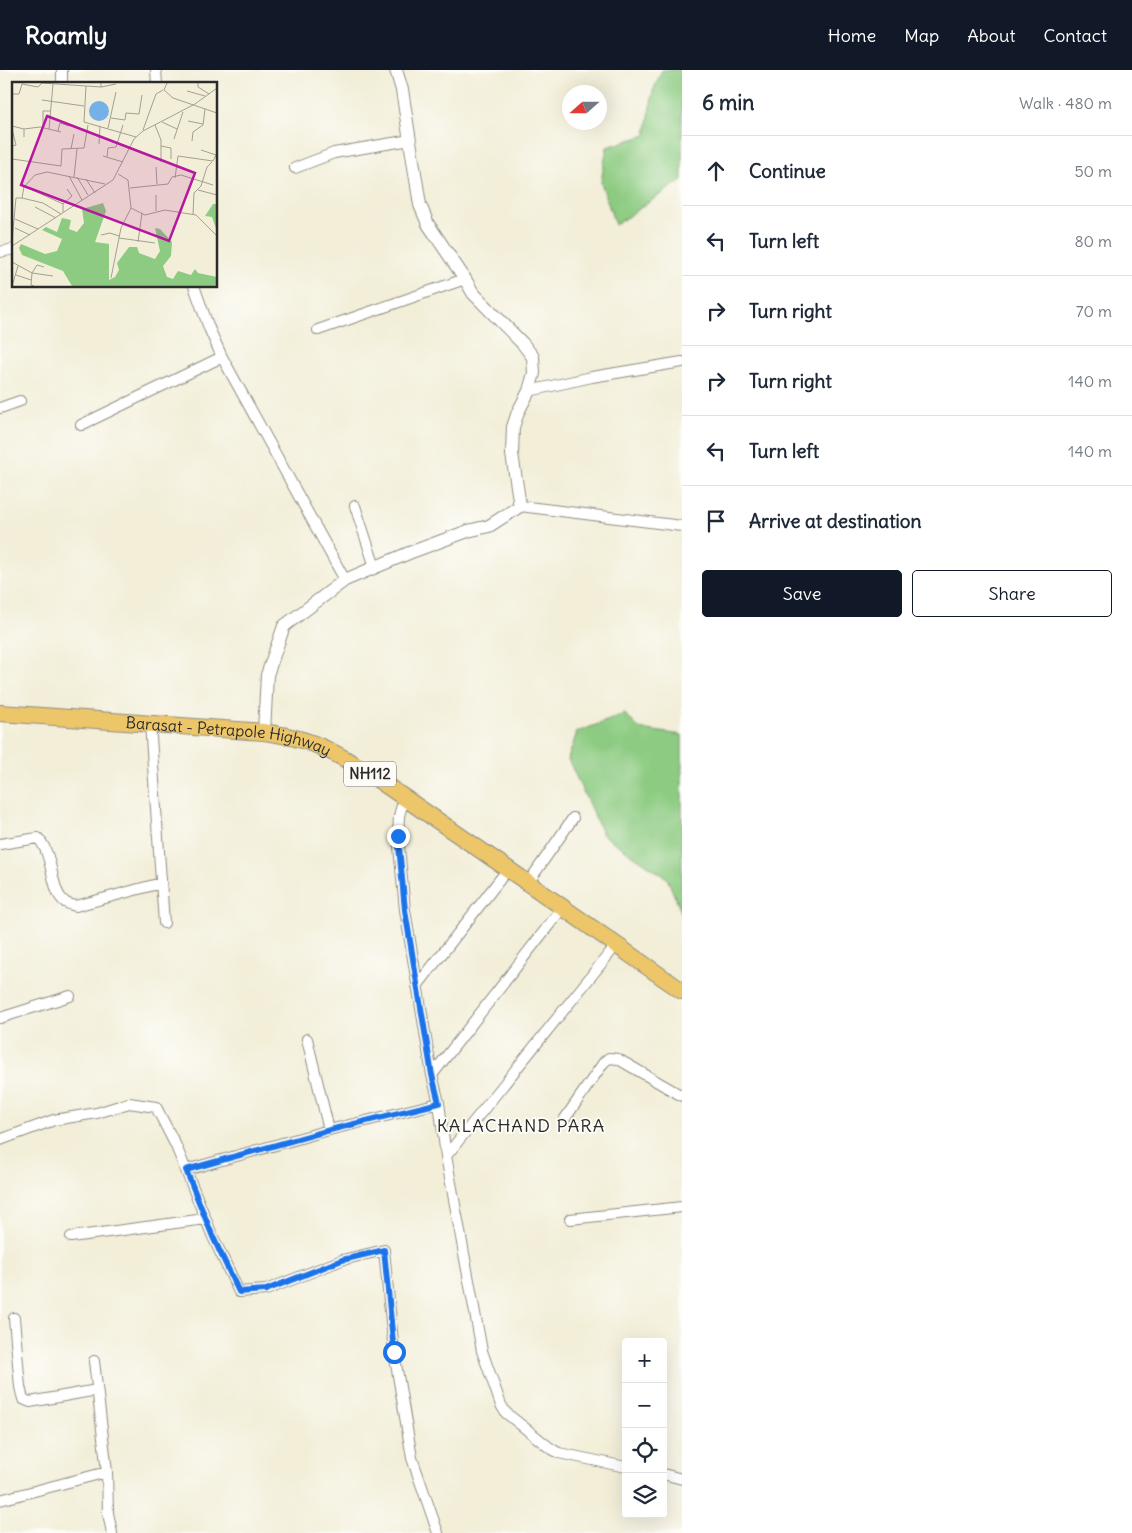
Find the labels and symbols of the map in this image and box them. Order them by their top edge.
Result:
inset map [12,82,218,288]
north arrow [562,85,607,130]
street label: Barasat - Petrapole Highway [125,712,335,760]
road number: NH112 [344,762,396,786]
route end [387,825,410,848]
district label: KALACHAND PARA [437,1114,605,1137]
route start [383,1341,406,1364]

